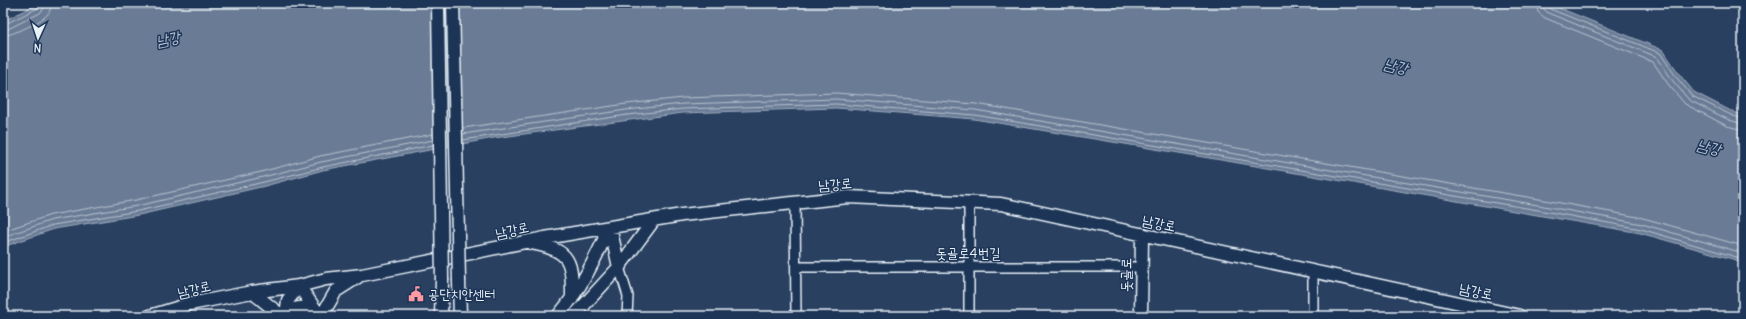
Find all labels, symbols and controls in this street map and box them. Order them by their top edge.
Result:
north arrow [18,18,58,58]
water label: 남강 [154,26,184,50]
text: N [33,41,42,55]
water label: 남강 [1382,53,1412,78]
water label: 남강 [1695,134,1725,159]
street label: 남강로 [818,174,852,194]
street label: 남강로 [1141,211,1177,235]
street label: 남강로 [494,218,530,242]
street label: 돗골로4번길 [936,244,1001,262]
street label: 돗골로 [1117,258,1135,292]
street label: 남강로 [176,276,212,302]
street label: 남강로 [1458,279,1494,303]
public building icon: 공단치안센터 [407,285,425,303]
place label: 공단치안센터 [428,285,496,303]

